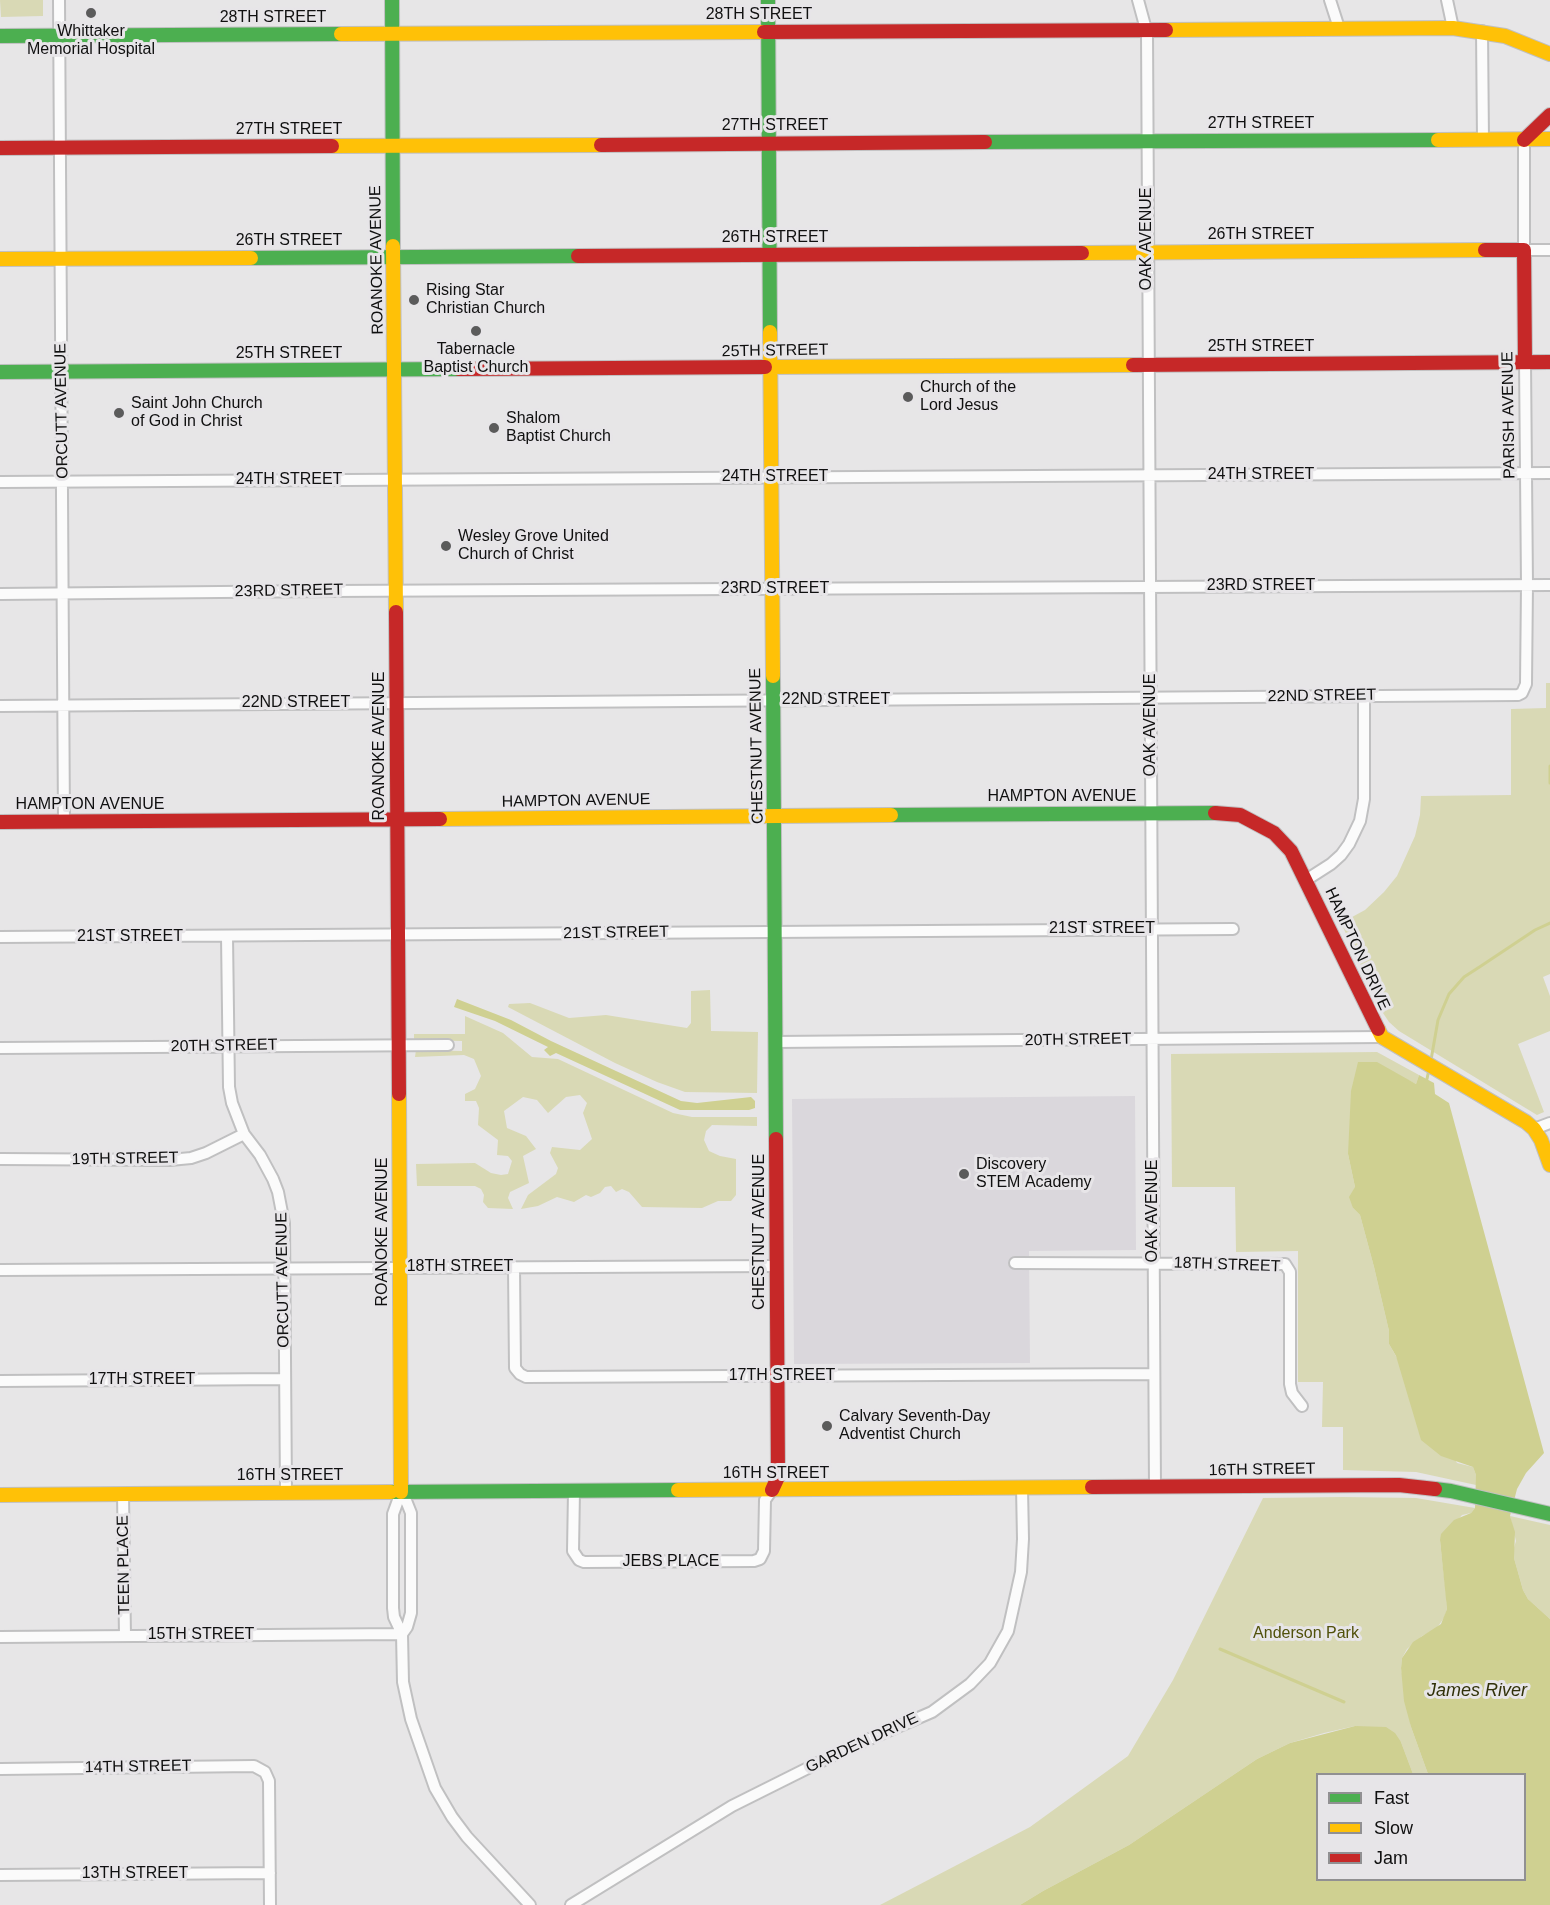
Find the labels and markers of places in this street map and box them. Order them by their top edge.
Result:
marker: Whittaker Memorial Hospital [84,6,98,20]
place label: Whittaker Memorial Hospital [27,22,155,60]
place label: Rising Star Christian Church [426,281,545,319]
marker: Rising Star Christian Church [407,293,421,307]
marker: Tabernacle Baptist Church [469,324,483,338]
place label: Tabernacle Baptist Church [424,340,528,378]
place label: Church of the Lord Jesus [920,378,1016,416]
marker: Church of the Lord Jesus [901,390,915,404]
place label: Saint John Church of God in Christ [131,394,263,432]
marker: Saint John Church of God in Christ [112,406,126,420]
place label: Shalom Baptist Church [506,409,611,447]
marker: Shalom Baptist Church [487,421,501,435]
place label: Wesley Grove United Church of Christ [458,527,609,565]
marker: Wesley Grove United Church of Christ [439,539,453,553]
place label: Discovery STEM Academy [976,1155,1092,1193]
marker: Discovery STEM Academy [957,1167,971,1181]
place label: Calvary Seventh-Day Adventist Church [839,1407,990,1445]
marker: Calvary Seventh-Day Adventist Church [820,1419,834,1433]

